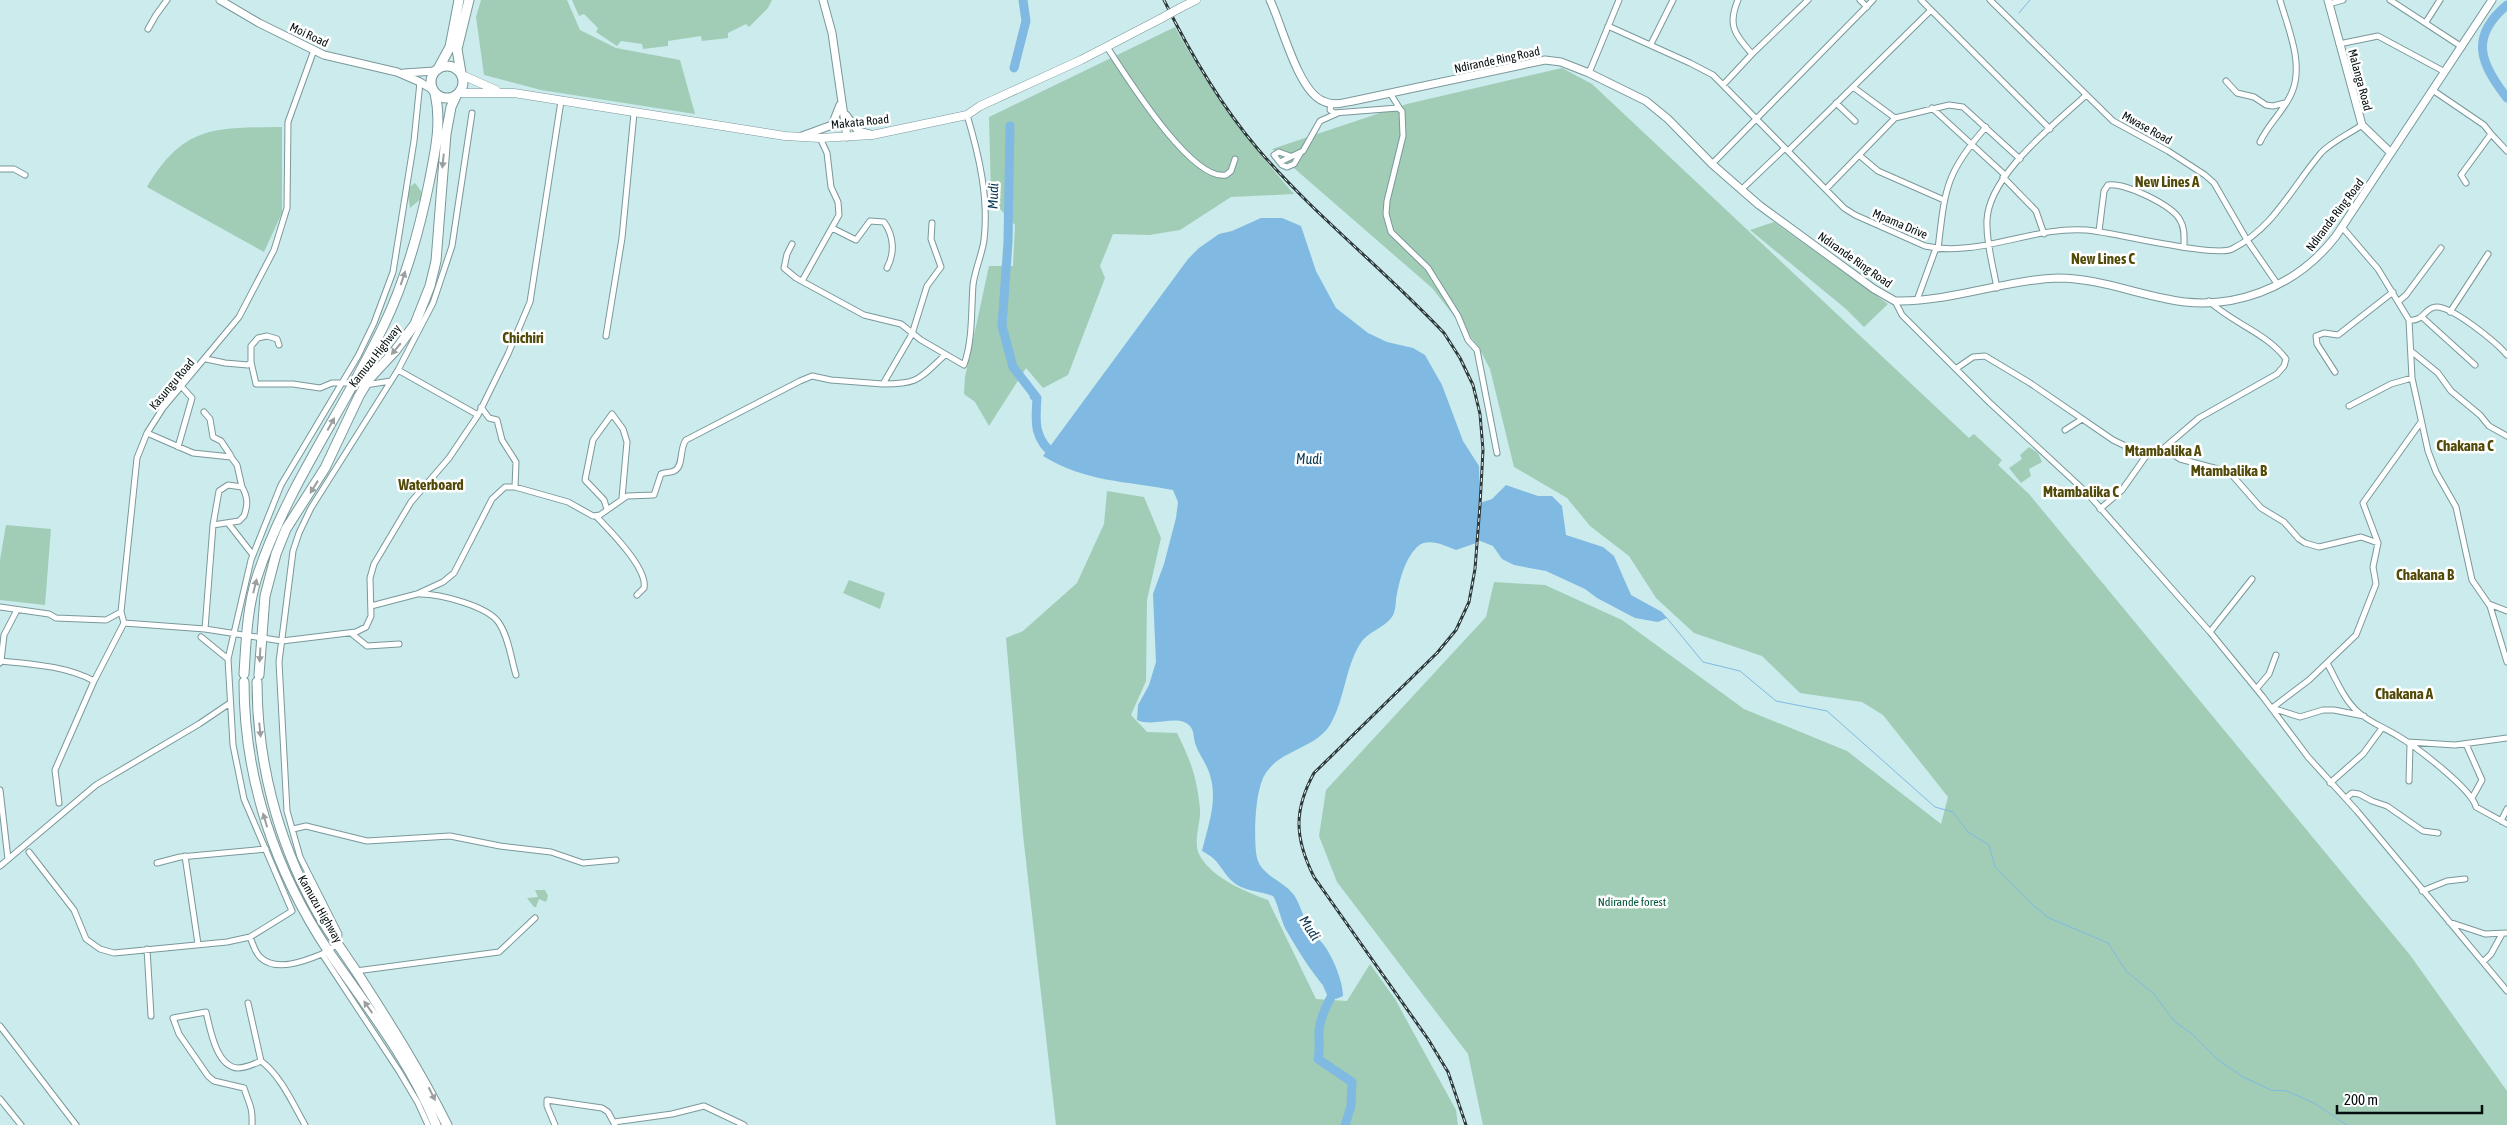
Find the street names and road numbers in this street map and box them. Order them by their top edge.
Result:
street label: Moi Road [287,20,331,50]
street label: Ndirande Ring Road [1453,44,1541,76]
street label: Malanga Road [2345,48,2375,112]
street label: Mwase Road [2120,109,2174,147]
street label: Makata Road [830,112,890,132]
street label: Ndirande Ring Road [2303,176,2367,254]
street label: Mpama Drive [1870,206,1930,242]
street label: Ndirande Ring Road [1815,229,1895,291]
street label: Kamuzu Highway [346,322,404,390]
street label: Kasungu Road [147,356,197,412]
street label: Kamuzu Highway [295,873,345,945]

